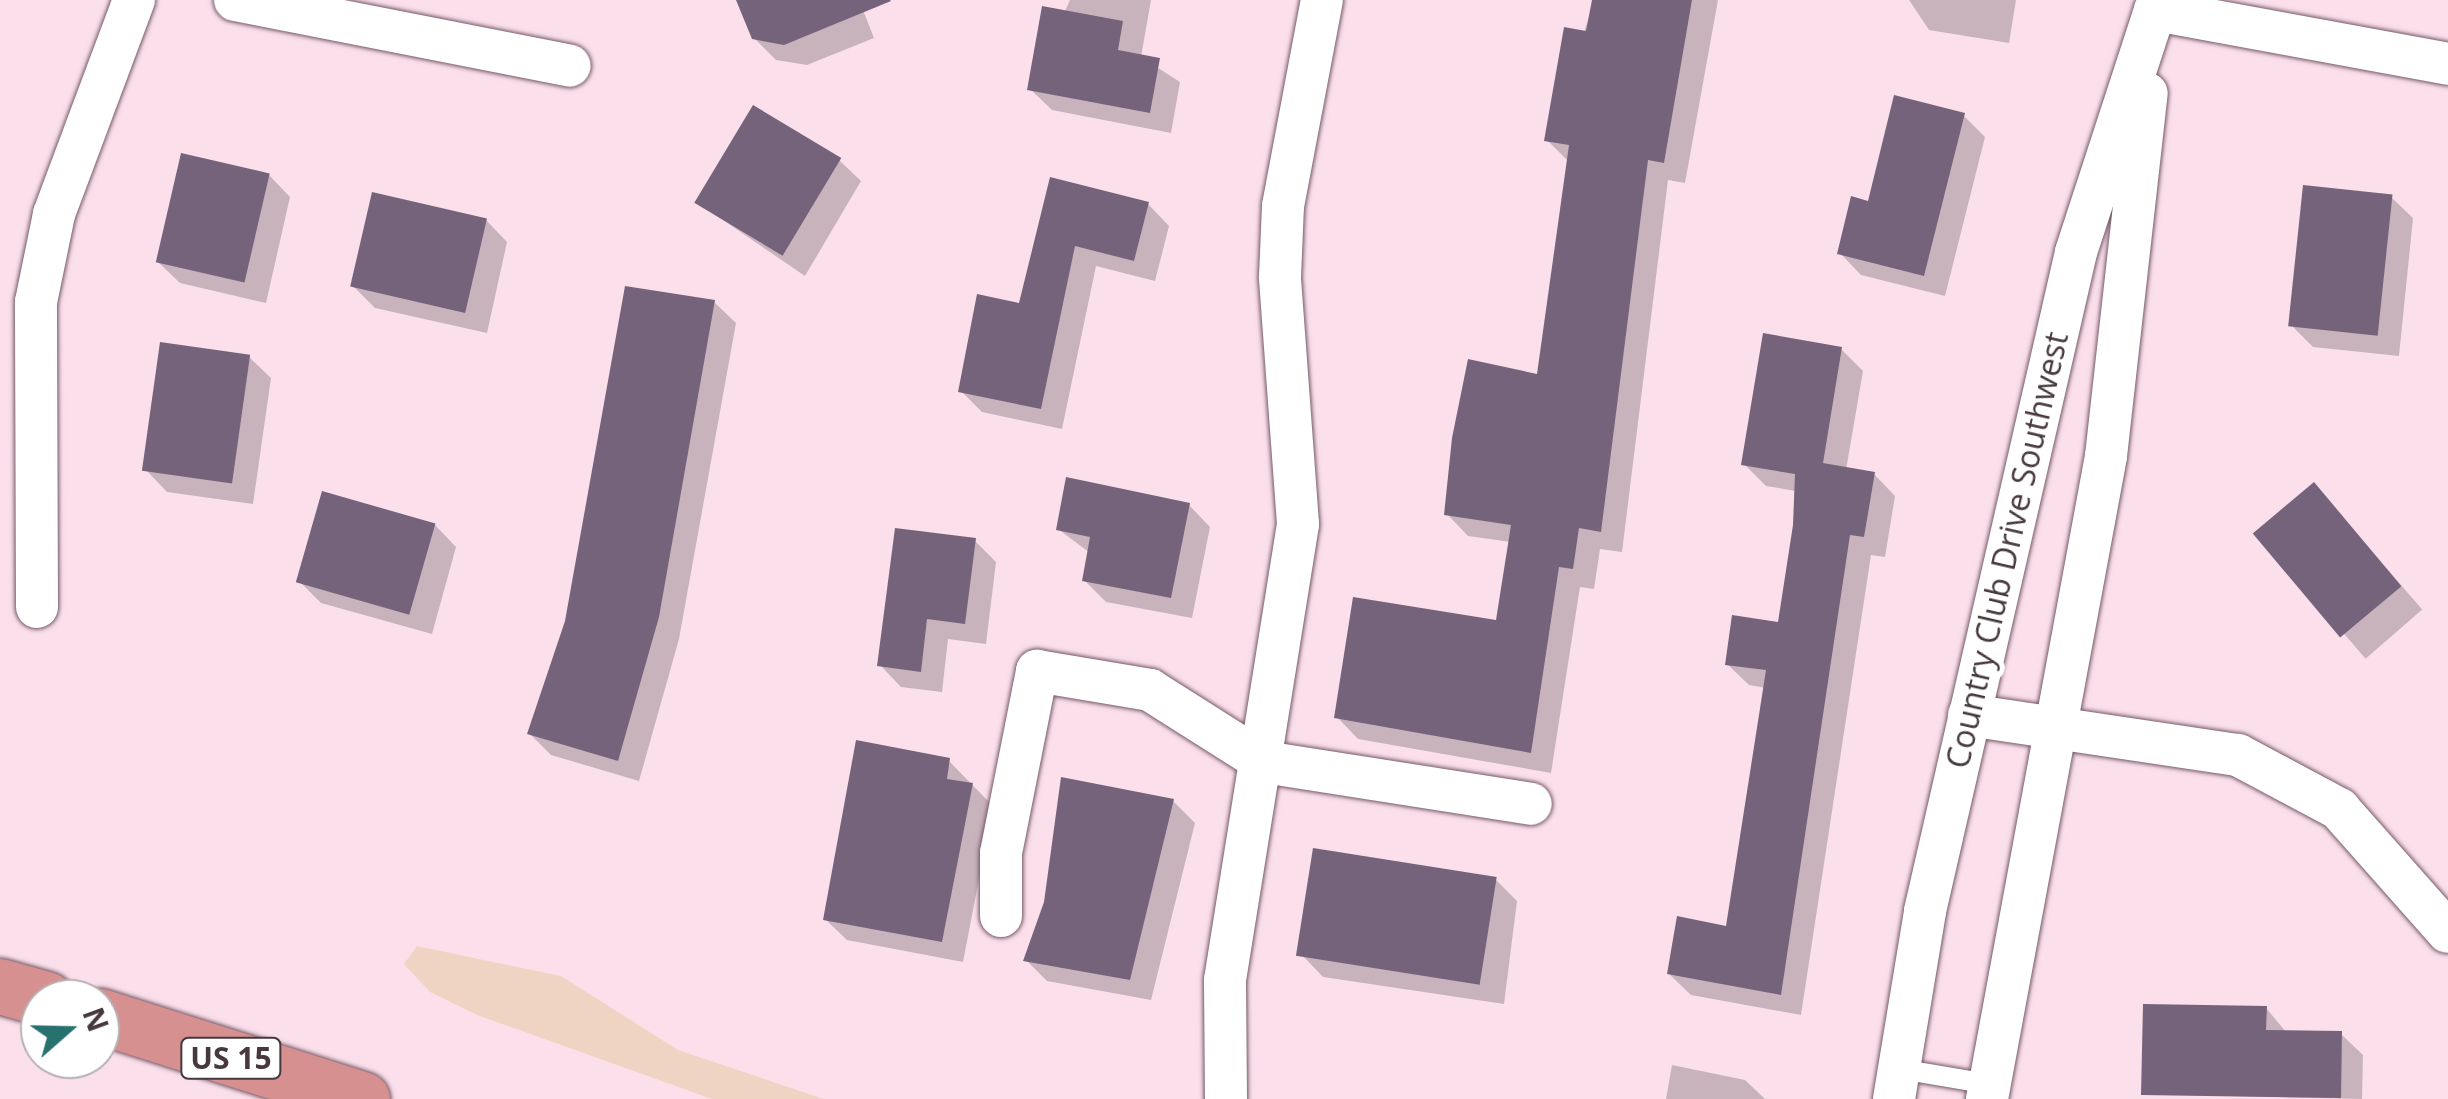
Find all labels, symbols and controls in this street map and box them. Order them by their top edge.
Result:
street label: Country Club Drive Southwest [1938,328,2076,772]
north arrow [20,979,120,1079]
text: N [75,1002,118,1037]
road number: US 15 [178,1033,284,1083]

